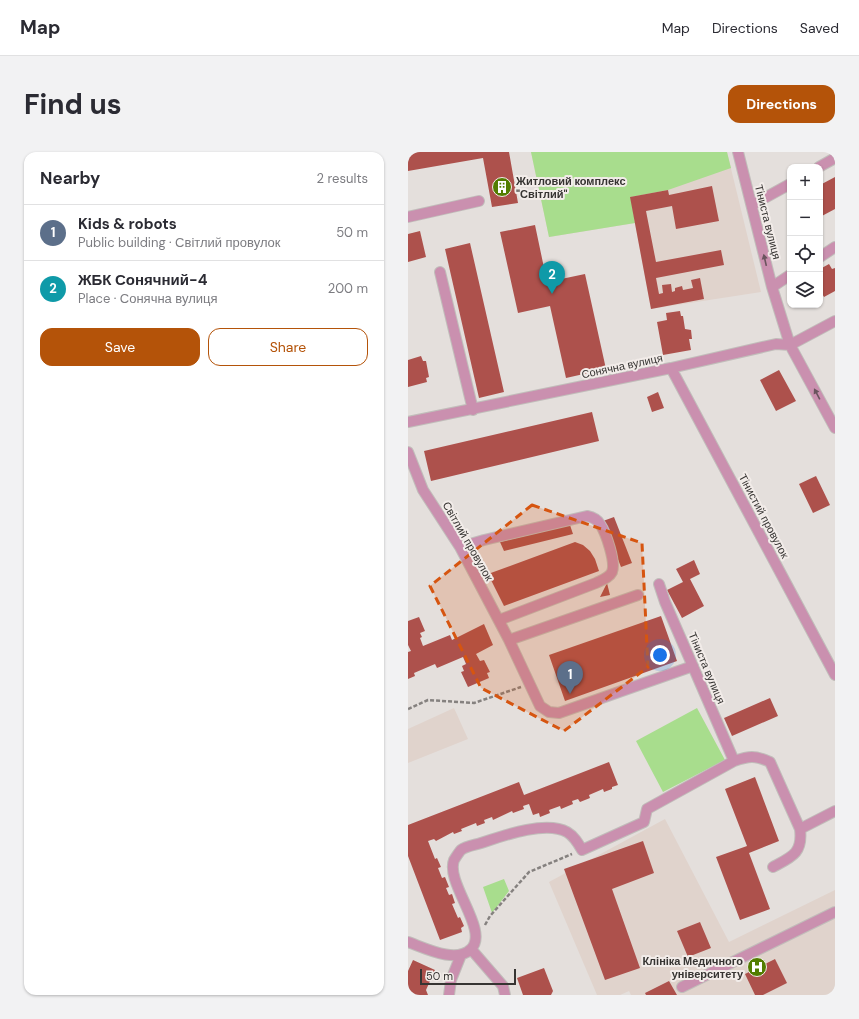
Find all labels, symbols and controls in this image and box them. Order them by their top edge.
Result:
text: Map [20,15,60,40]
text: Map [662,19,690,37]
text: Directions [712,19,778,37]
text: Saved [800,19,839,37]
button: Directions [728,85,835,123]
text: Find us [24,86,122,123]
map controls [787,164,823,308]
button: + [787,164,823,200]
text: Nearby [40,167,100,189]
text: 2 results [317,170,368,187]
place label: Житловий комплекс "Світлий" [515,174,626,201]
building icon: Житловий комплекс "Світлий" [491,176,513,198]
street label: Тіниста вулиця [752,183,784,261]
button: − [787,200,823,236]
text: Kids & robots [78,214,177,234]
text: 1 [51,224,55,241]
text: 50 m [336,224,368,241]
text: Public building · Світлий провулок [78,234,281,251]
button: locate [787,236,823,272]
one-way arrow [762,254,768,266]
pin: 2 [539,261,565,294]
text: ЖБК Сонячний-4 [78,270,207,290]
button: layers [787,272,823,308]
text: 2 [49,280,57,297]
text: 200 m [328,280,368,297]
text: Place · Сонячна вулиця [78,290,217,307]
button: Save [40,328,200,366]
button: Share [208,328,368,366]
street label: Сонячна вулиця [580,351,664,381]
one-way arrow [813,388,820,400]
street label: Тінистий провулок [736,471,792,561]
street label: Світлий провулок [440,499,496,583]
street label: Тіниста вулиця [686,630,728,706]
your location [650,645,670,665]
pin: 1 [557,661,583,694]
place label: Клініка Медичного університету [642,954,744,981]
hospital icon: Клініка Медичного університету [746,956,768,978]
scale bar [420,967,516,986]
text: 50 m [426,969,453,983]

